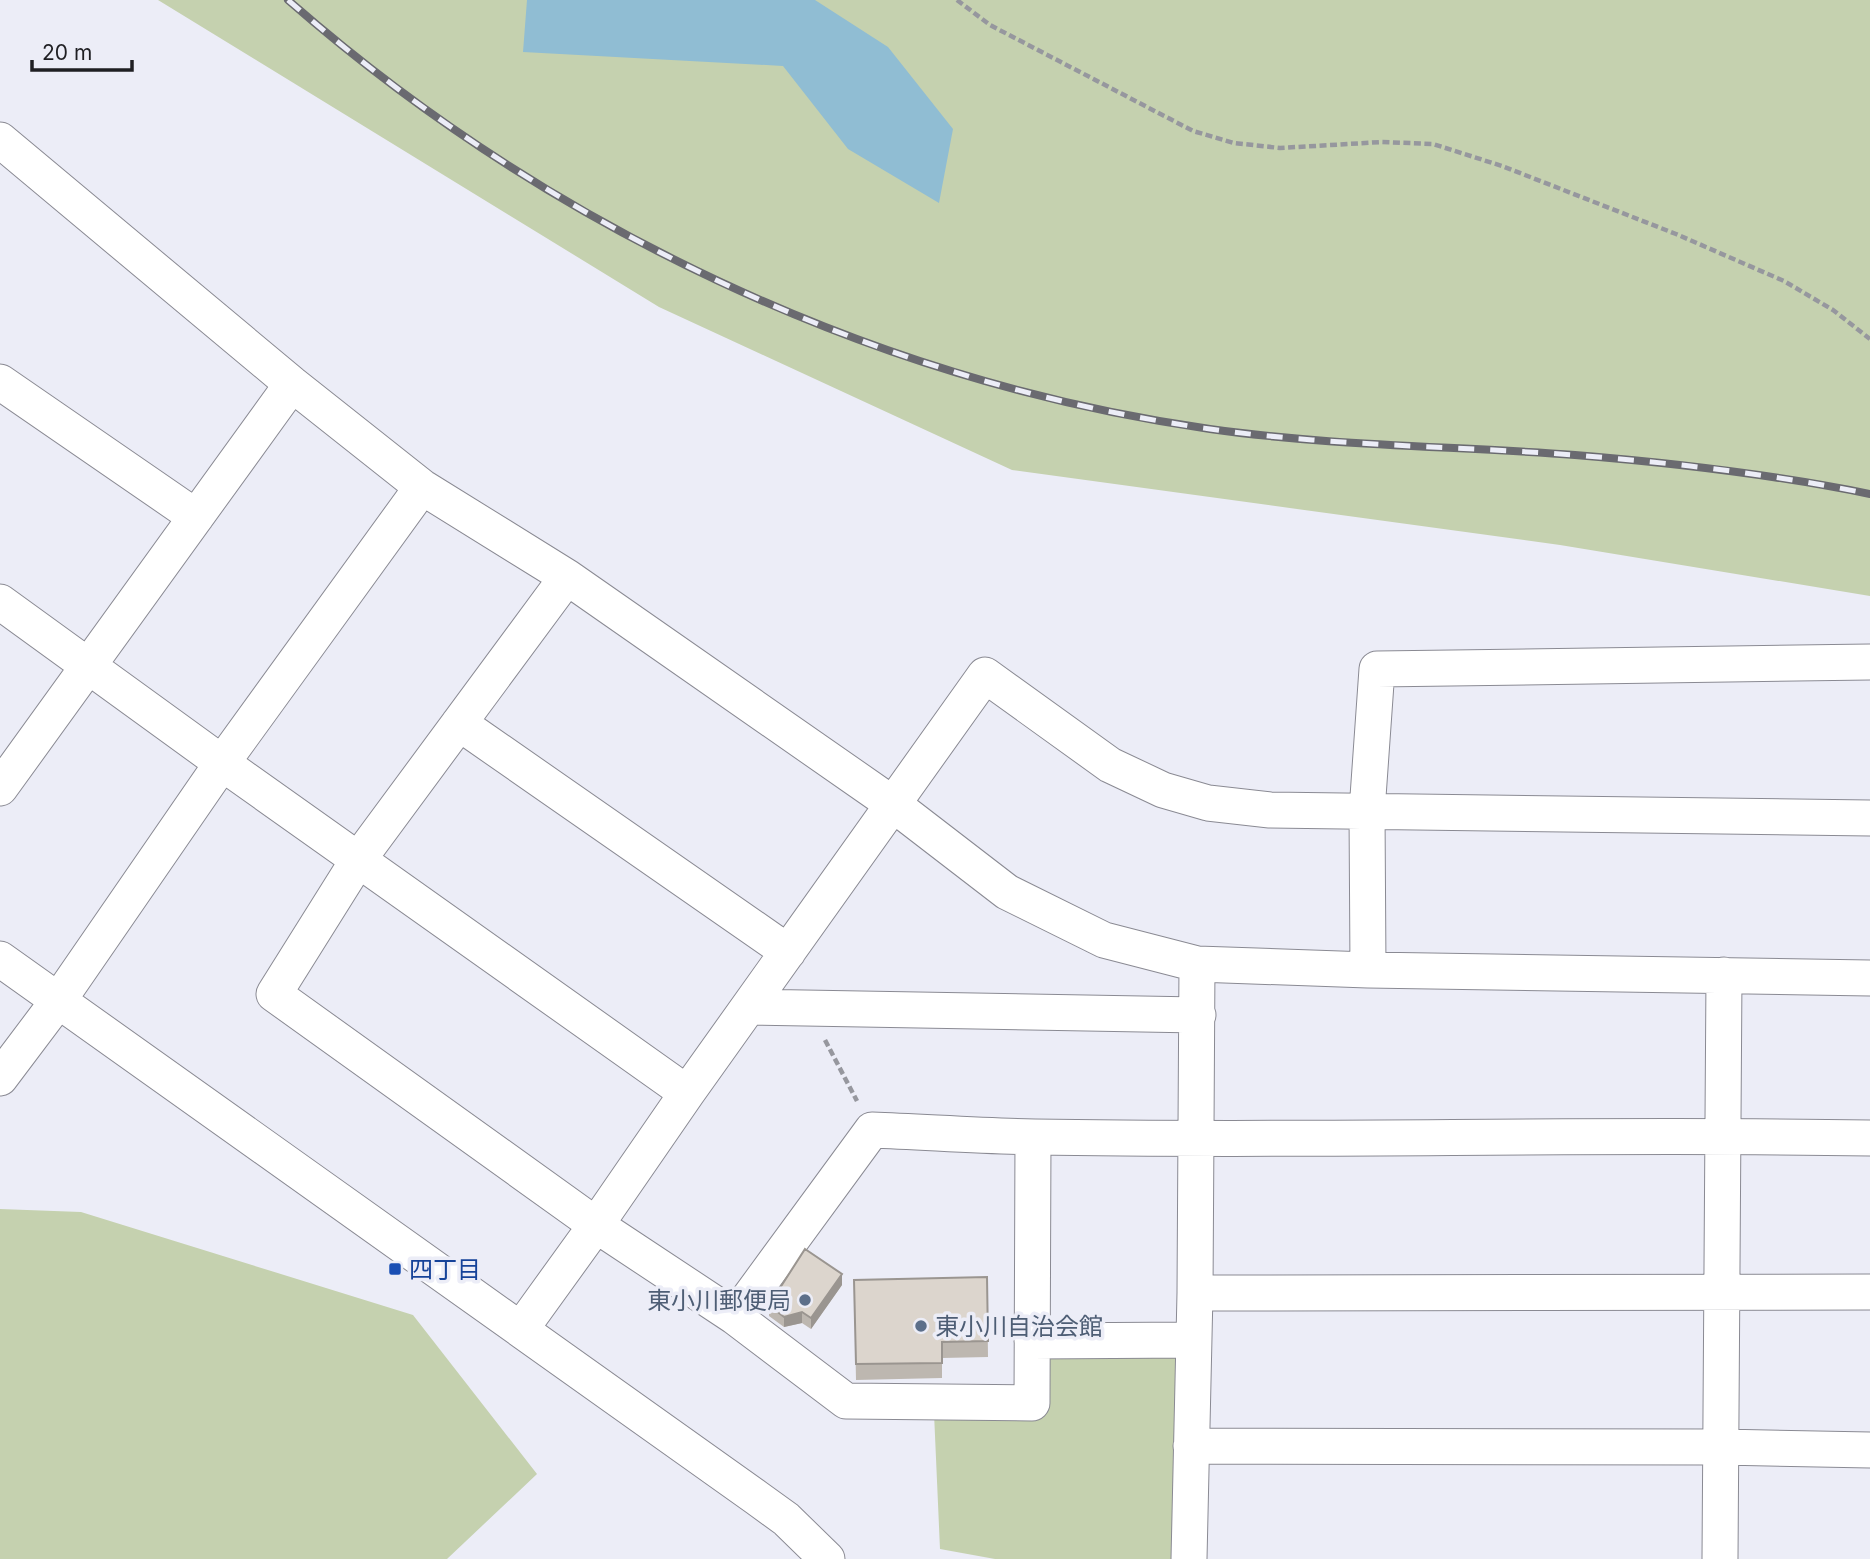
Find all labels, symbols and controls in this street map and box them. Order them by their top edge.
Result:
scale bar [32,28,131,72]
text: 20 m [42,40,92,65]
place label: 四丁目 [409,1255,481,1284]
marker: 四丁目 [387,1261,403,1277]
place label: 東小川郵便局 [647,1286,791,1315]
marker: 東小川郵便局 [797,1292,813,1308]
place label: 東小川自治会館 [935,1312,1103,1341]
marker: 東小川自治会館 [913,1318,929,1334]

